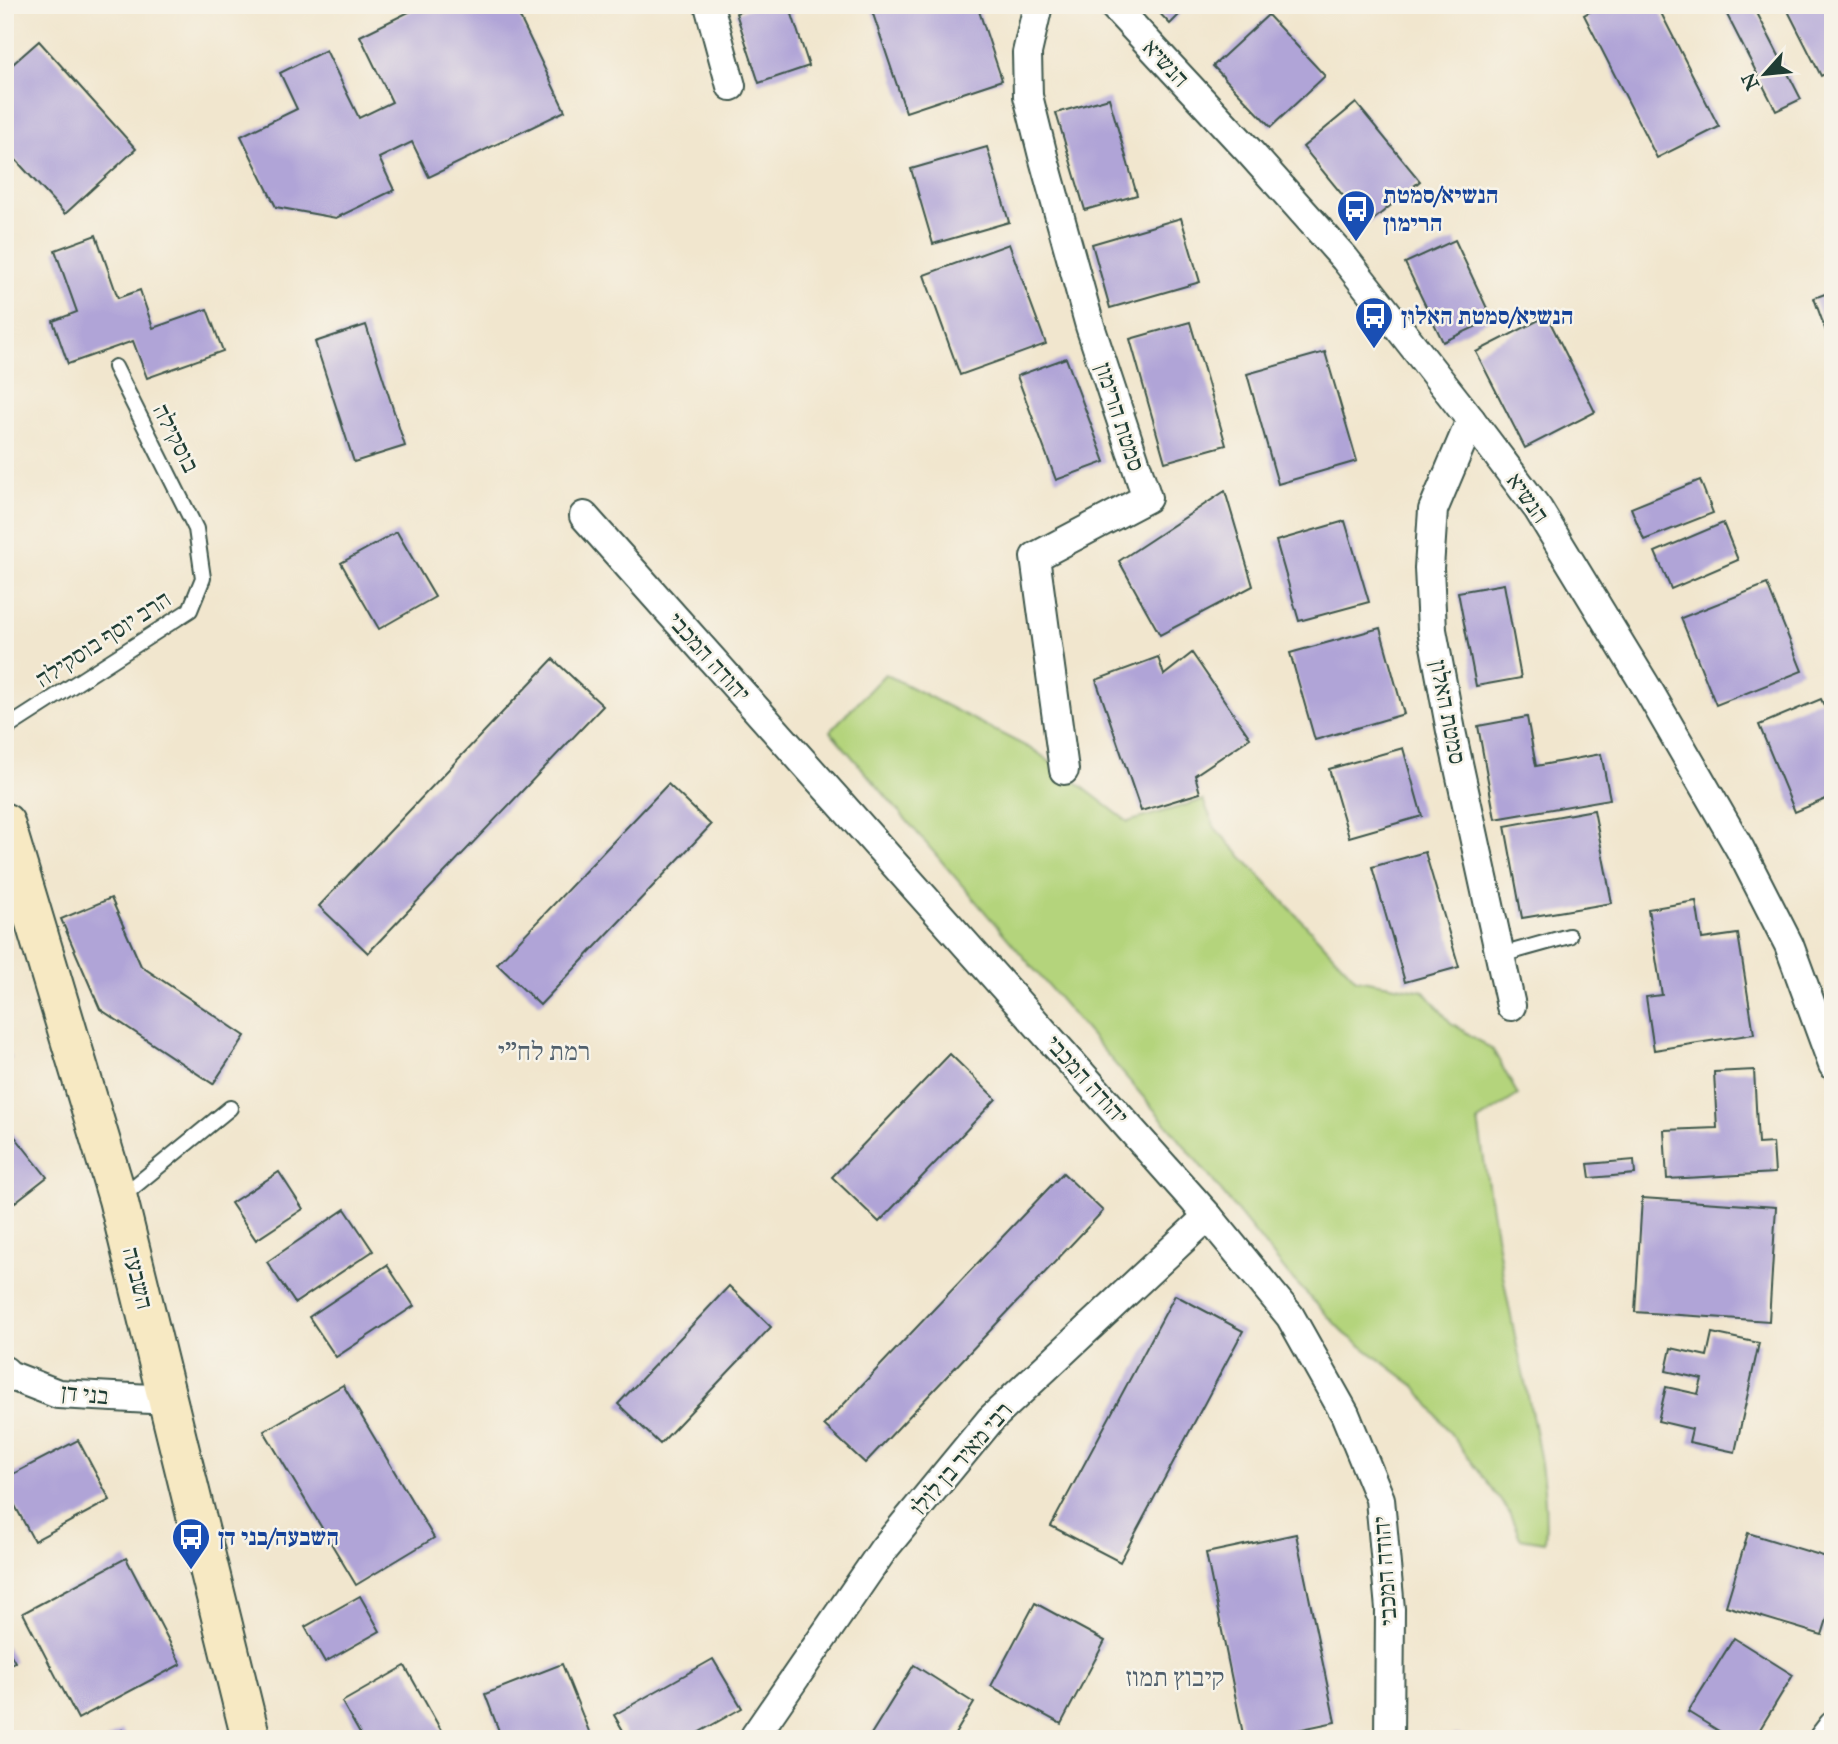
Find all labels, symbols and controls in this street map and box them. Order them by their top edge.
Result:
street label: הנשיא [1136,33,1196,93]
north arrow [1730,38,1800,108]
text: N [1736,69,1764,94]
place label: הנשיא/סמטת הרימון [1383,180,1498,238]
bus stop icon: הנשיא/סמטת הרימון [1335,188,1377,243]
bus stop icon: הנשיא/סמטת האלון [1353,295,1395,350]
place label: הנשיא/סמטת האלון [1401,301,1573,331]
street label: סמטת הרימון [1088,359,1152,475]
street label: בוסקילה [146,399,206,477]
street label: הנשיא [1500,467,1556,529]
street label: הרב יוסף בוסקילה [29,584,177,694]
street label: יהודה המכבי [661,606,757,708]
street label: סמטת האלון [1423,657,1473,767]
street label: יהודה המכבי [1039,1029,1135,1131]
district label: רמת לח"י [498,1035,590,1067]
street label: השבעה [116,1244,160,1312]
street label: בני דן [60,1377,110,1411]
street label: רבי מאיר בן לולו [903,1396,1019,1522]
street label: יהודה המכבי [1366,1515,1404,1627]
bus stop icon: השבעה/בני דן [170,1516,212,1571]
place label: השבעה/בני דן [218,1522,339,1552]
district label: קיבוץ תמוז [1126,1661,1224,1693]

